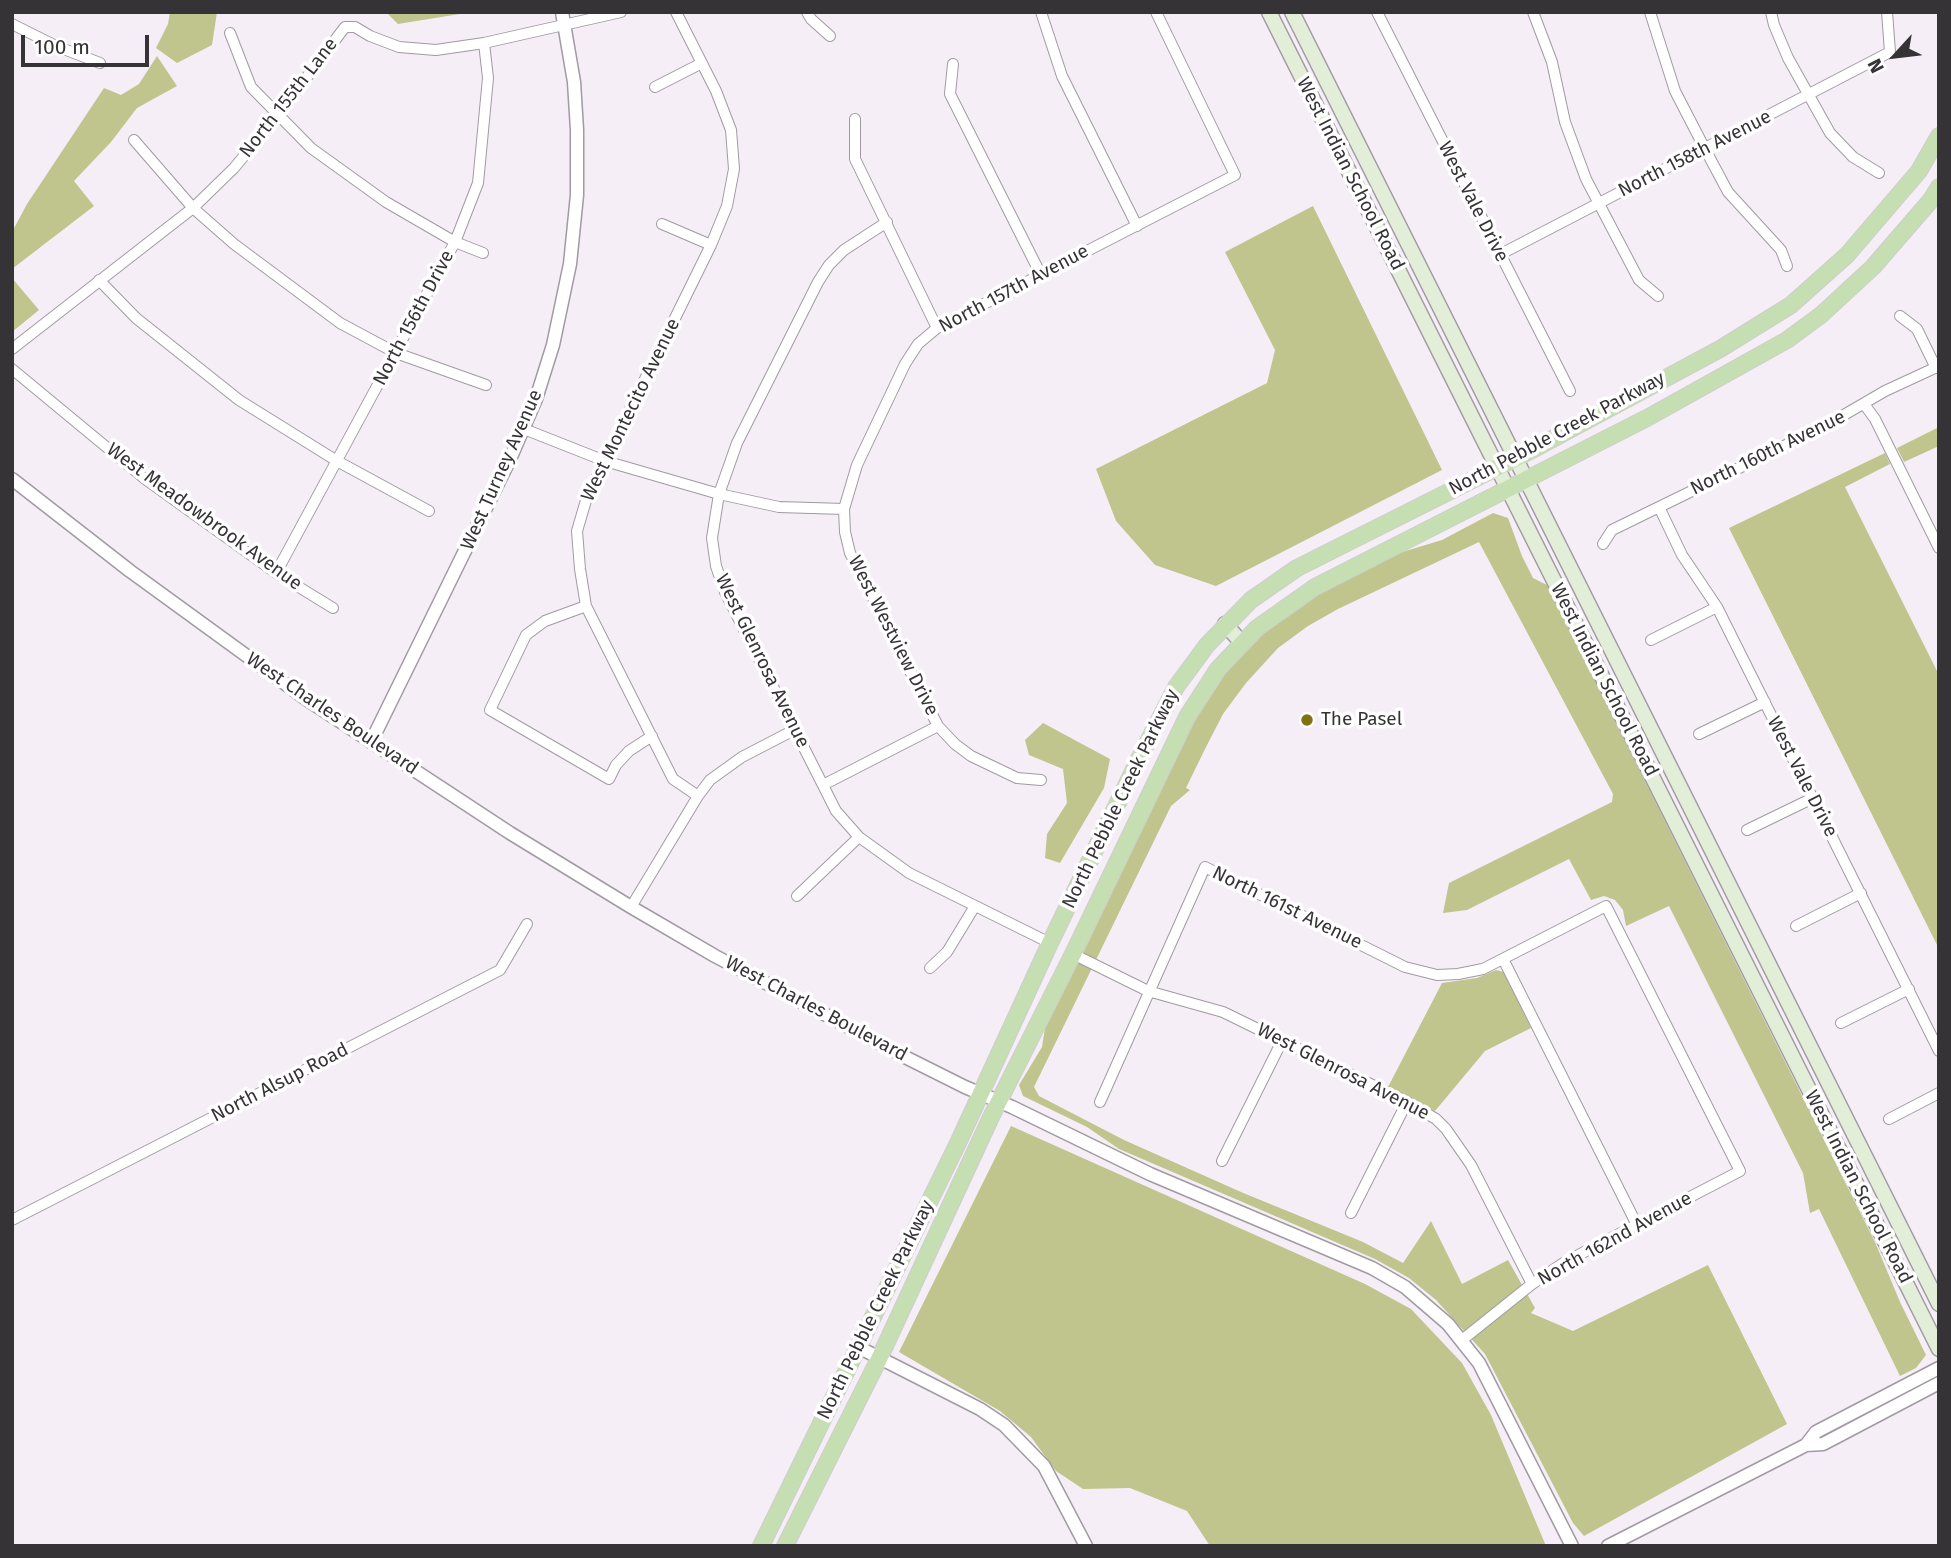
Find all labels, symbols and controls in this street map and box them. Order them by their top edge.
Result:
scale bar [24,21,152,65]
north arrow [1860,21,1930,91]
text: 100 m [34,34,90,60]
street label: North 155th Lane [235,34,343,162]
text: N [1863,55,1889,77]
street label: West Indian School Road [1291,74,1409,274]
street label: North 158th Avenue [1615,106,1775,202]
street label: West Vale Drive [1433,138,1513,266]
street label: North 157th Avenue [935,240,1093,338]
street label: North 156th Drive [369,246,459,390]
street label: West Montecito Avenue [577,315,685,505]
street label: North Pebble Creek Parkway [1445,367,1669,501]
street label: West Turney Avenue [456,386,548,554]
street label: North 160th Avenue [1687,406,1849,500]
street label: West Meadowbrook Avenue [102,438,306,596]
street label: West Westview Drive [843,552,943,720]
street label: West Glenrosa Avenue [710,570,814,752]
street label: West Indian School Road [1545,580,1663,780]
street label: West Charles Boulevard [242,648,422,780]
street label: North Pebble Creek Parkway [1058,685,1184,913]
place label: The Pasel [1321,709,1402,731]
marker: The Pasel [1299,712,1315,728]
street label: West Vale Drive [1762,713,1842,841]
street label: North 161st Avenue [1208,862,1366,954]
street label: West Charles Boulevard [721,951,911,1067]
street label: West Glenrosa Avenue [1253,1019,1433,1125]
street label: North Alsup Road [208,1039,352,1127]
street label: West Indian School Road [1799,1087,1917,1287]
street label: North 162nd Avenue [1534,1187,1696,1291]
street label: North Pebble Creek Parkway [813,1196,939,1424]

